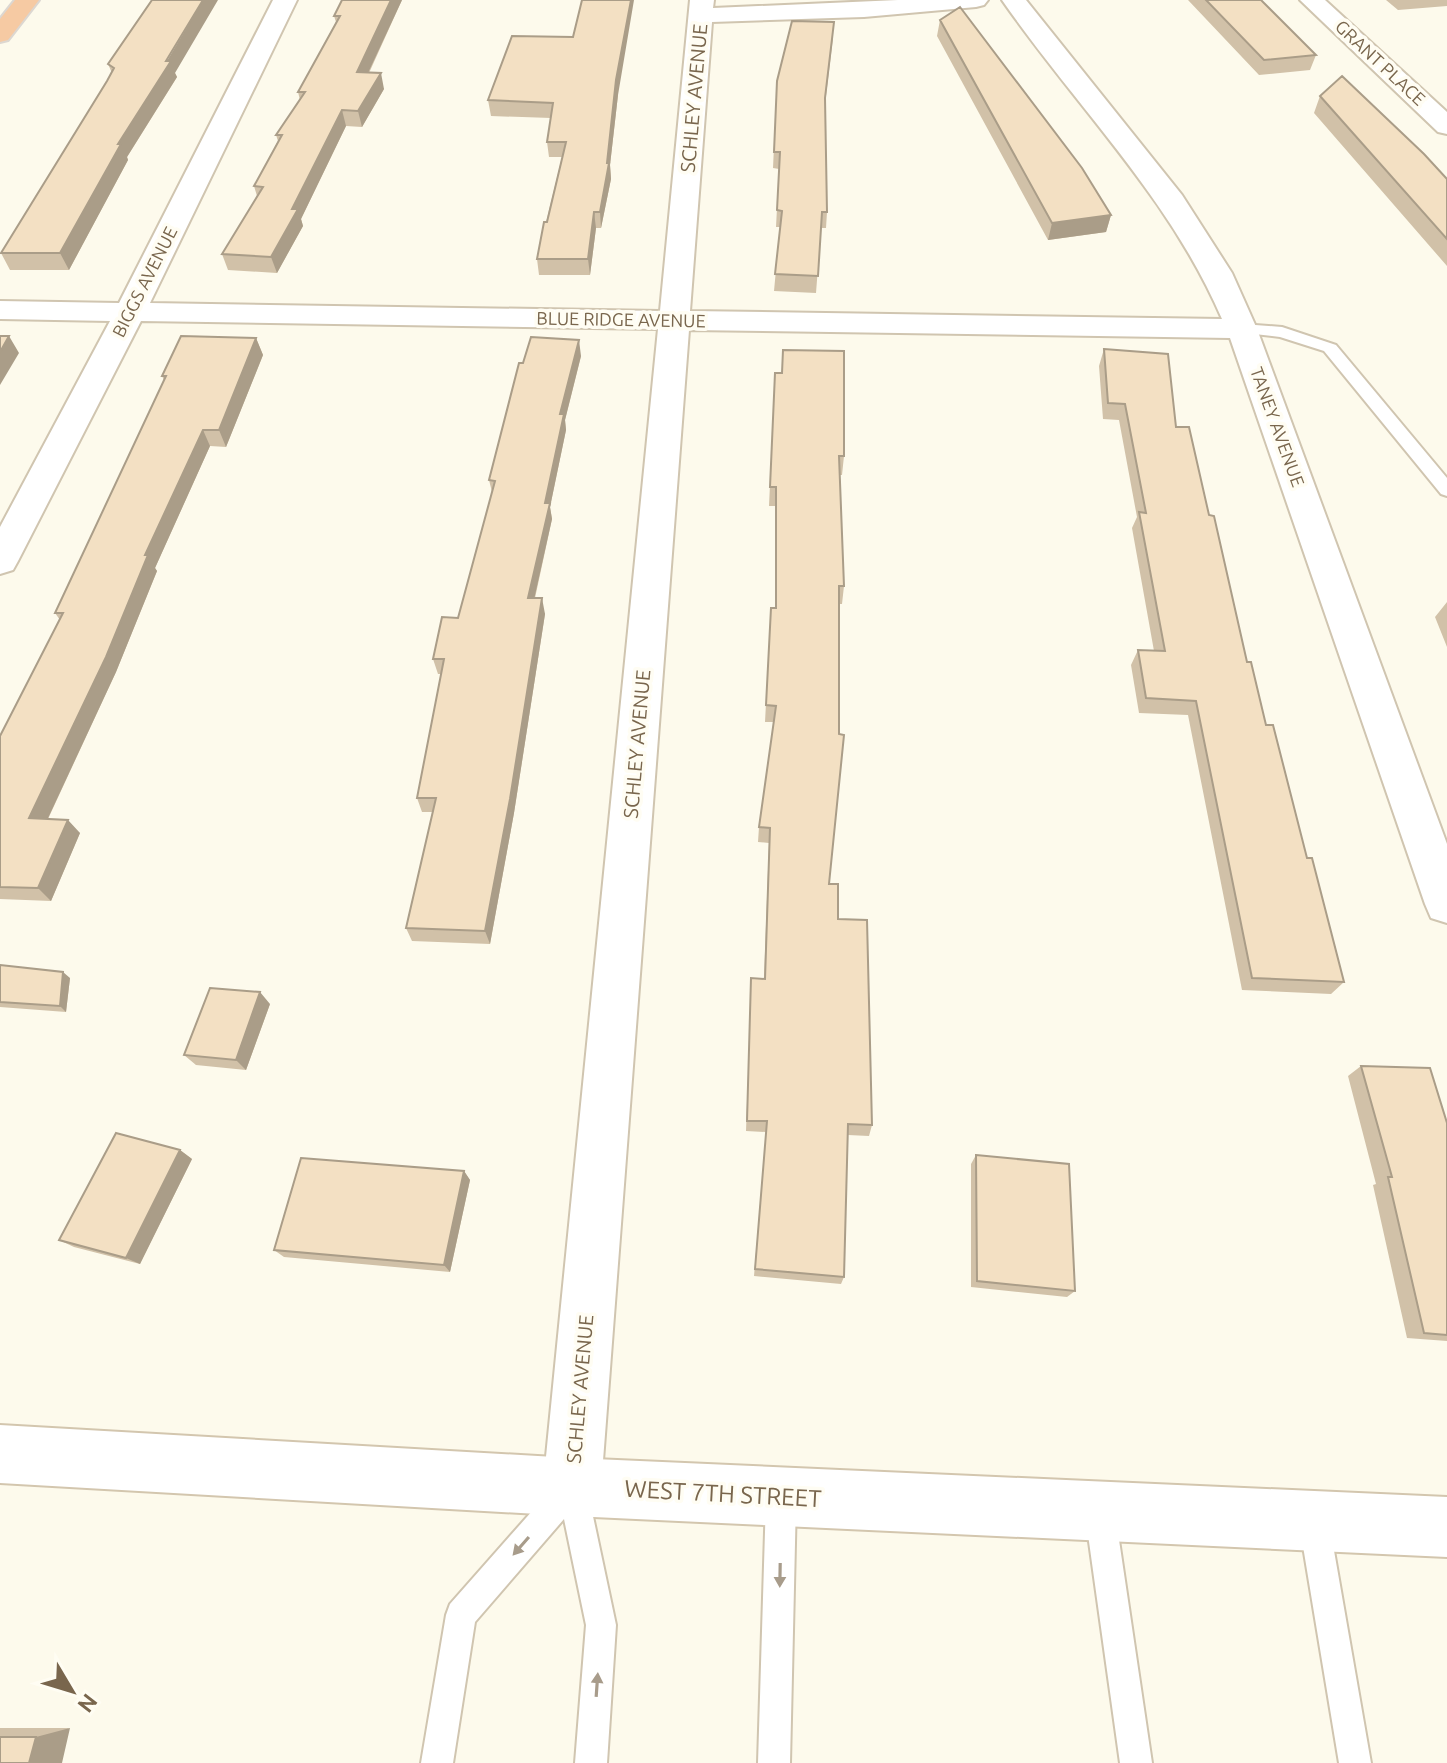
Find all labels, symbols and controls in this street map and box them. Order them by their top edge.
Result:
street label: GRANT PLACE [1332,16,1430,109]
street label: SCHLEY AVENUE [676,23,711,173]
street label: BIGGS AVENUE [108,223,180,340]
street label: BLUE RIDGE AVENUE [536,308,706,330]
street label: TANEY AVENUE [1247,364,1309,489]
street label: SCHLEY AVENUE [619,669,654,819]
street label: SCHLEY AVENUE [562,1314,597,1464]
street label: WEST 7TH STREET [624,1475,822,1512]
one-way arrow [513,1536,530,1556]
one-way arrow [773,1563,786,1588]
north arrow [32,1651,112,1731]
one-way arrow [591,1672,604,1697]
text: N [73,1689,103,1718]

